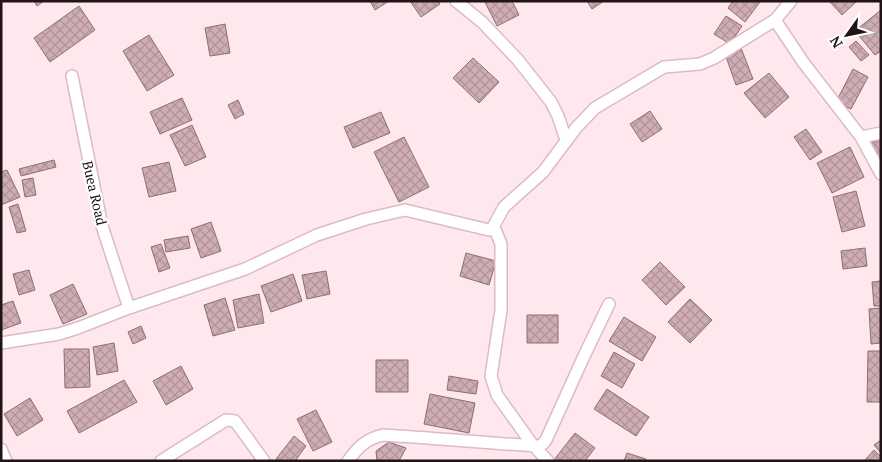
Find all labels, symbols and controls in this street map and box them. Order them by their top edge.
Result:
north arrow [822,10,872,60]
text: N [825,32,847,52]
street label: Buea Road [78,159,112,227]

